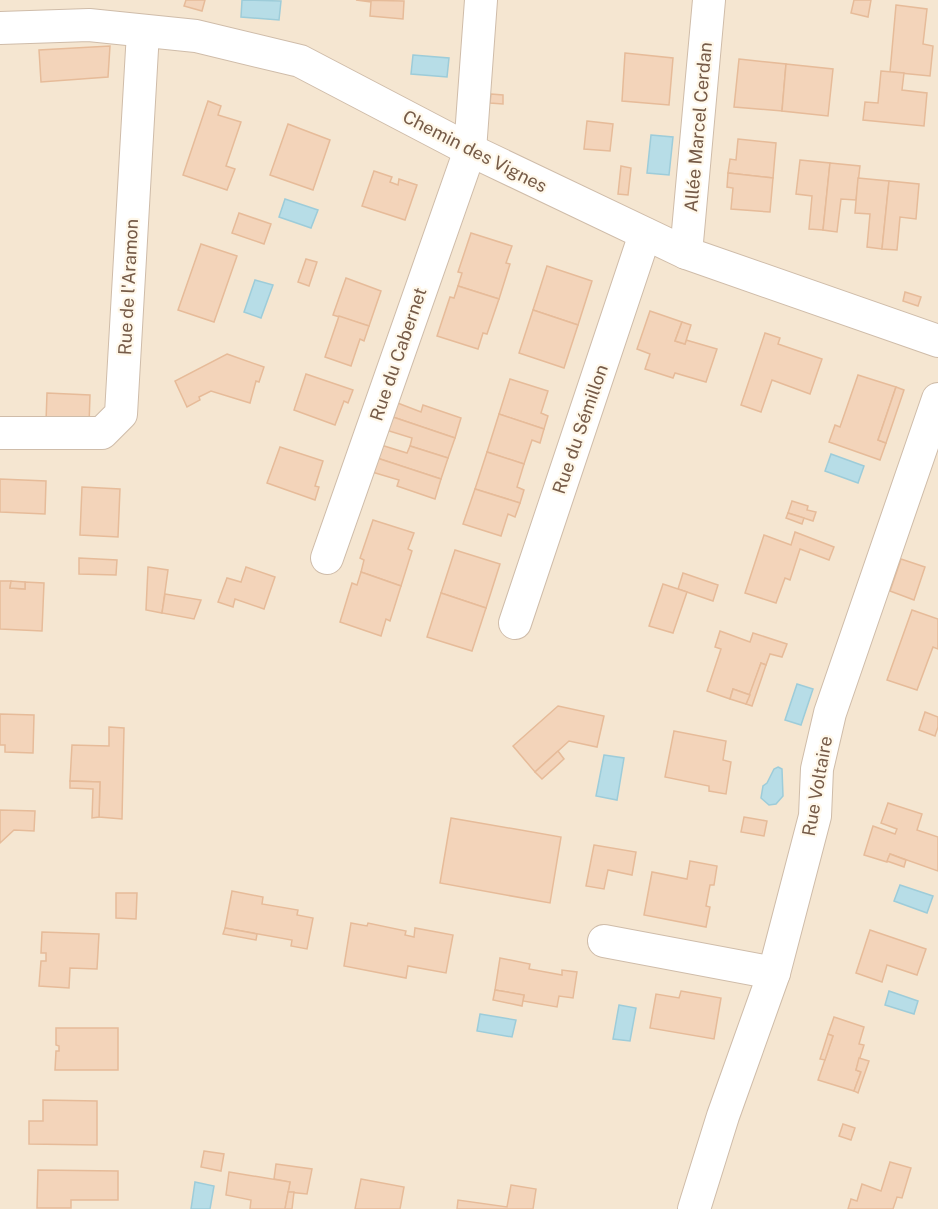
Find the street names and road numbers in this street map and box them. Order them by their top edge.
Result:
street label: Allée Marcel Cerdan [680,41,716,213]
street label: Chemin des Vignes [399,106,551,196]
street label: Rue de l'Aramon [114,218,142,356]
street label: Rue du Cabernet [365,285,431,423]
street label: Rue du Sémillon [548,362,612,496]
street label: Rue Voltaire [798,734,836,838]

